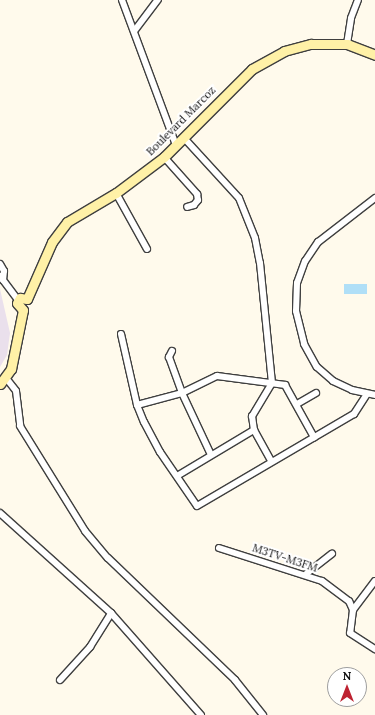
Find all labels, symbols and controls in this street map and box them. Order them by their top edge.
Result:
street label: Boulevard Marcoz [144,84,218,158]
street label: M3TV-M3FM [251,541,319,575]
north arrow [327,667,367,707]
text: N [343,669,351,683]

